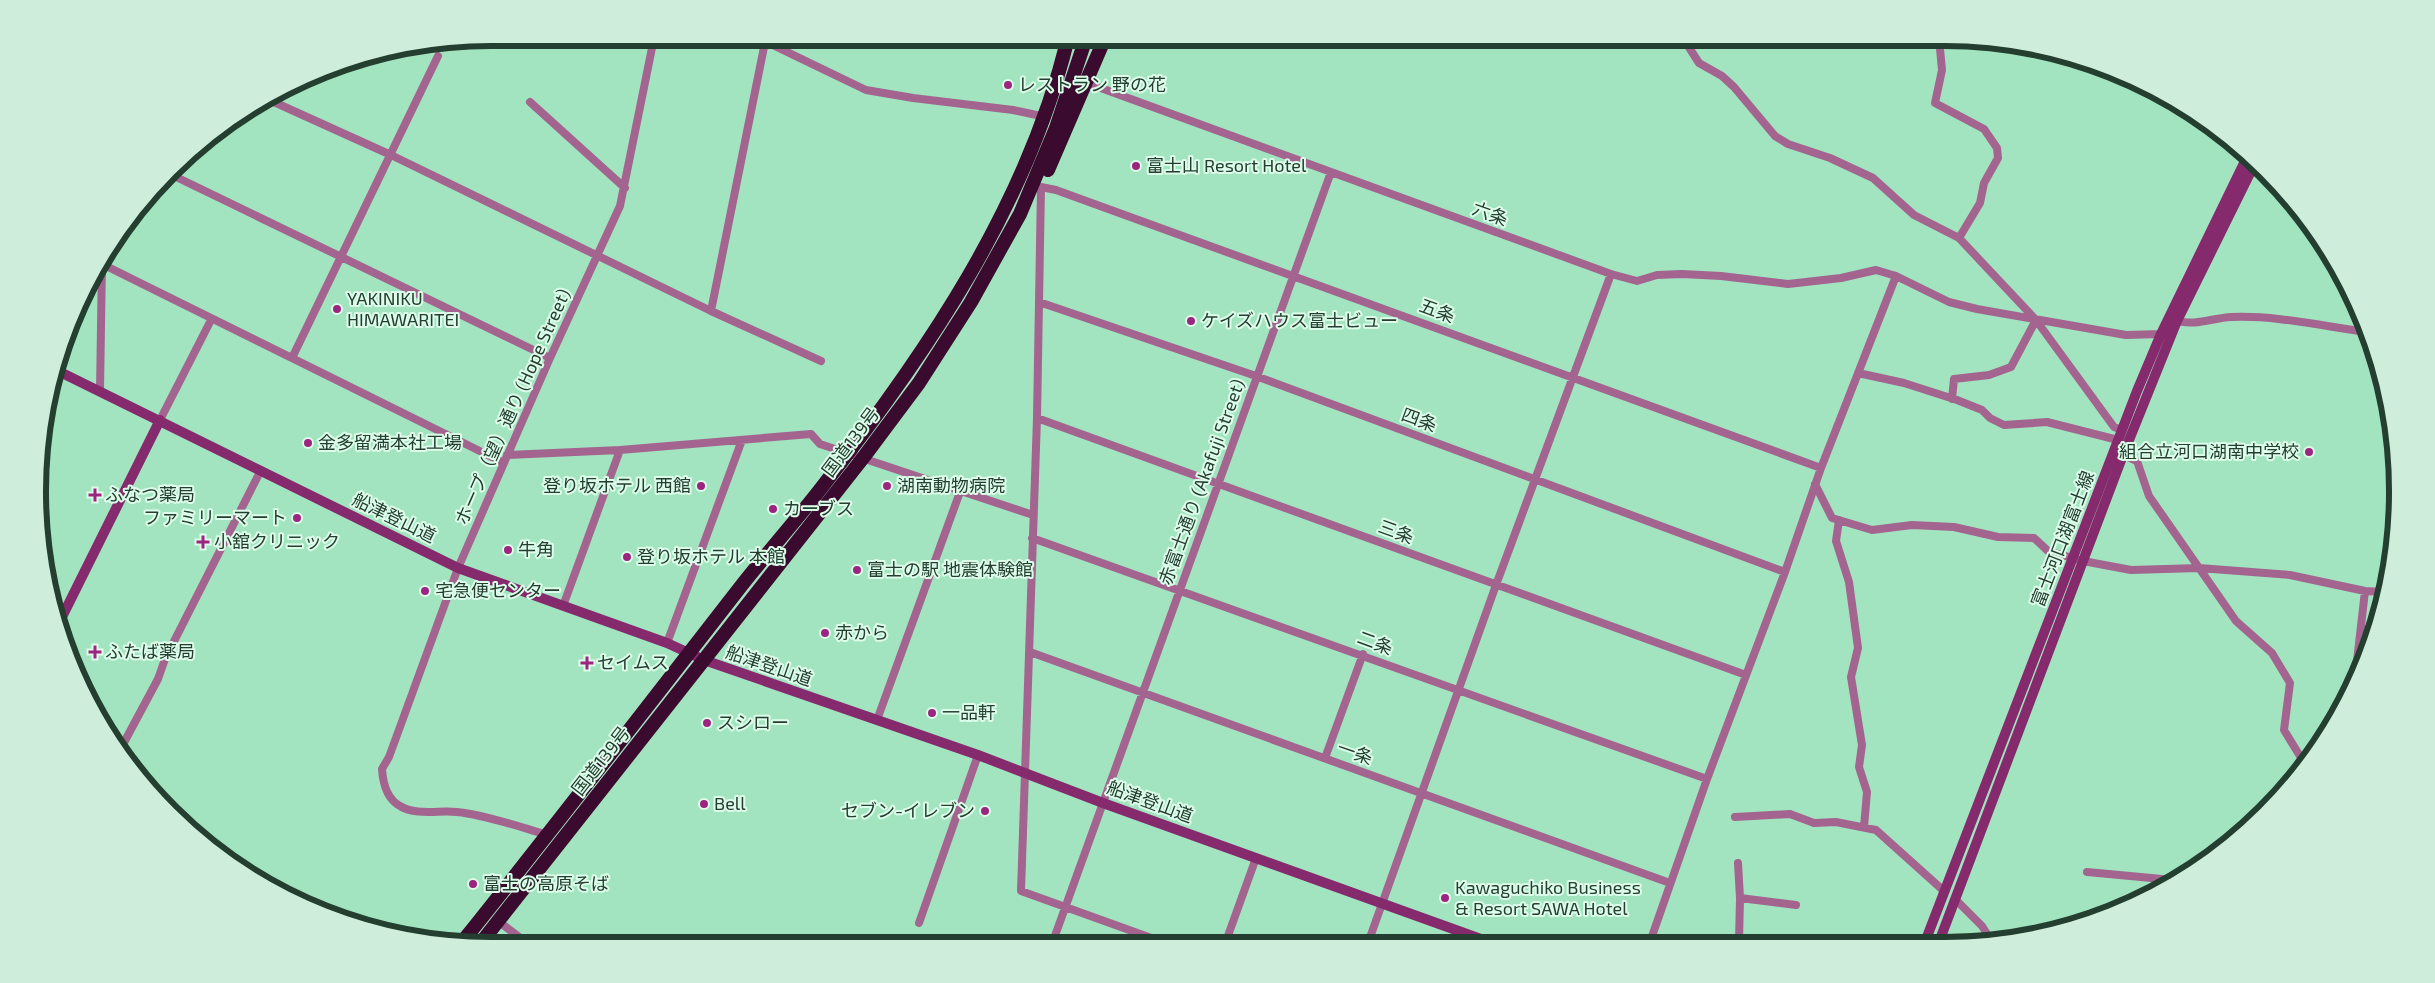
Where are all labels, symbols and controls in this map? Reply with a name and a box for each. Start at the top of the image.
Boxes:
place label: レストラン 野の花 [1018,73,1166,95]
marker: レストラン 野の花 [1002,79,1014,91]
place label: 富士山 Resort Hotel [1146,154,1307,176]
marker: 富士山 Resort Hotel [1130,160,1142,172]
street label: 六条 [1470,197,1511,230]
street label: ホープ（望）通り (Hope Street) [450,285,574,528]
place label: YAKINIKU HIMAWARITEI [347,287,459,330]
street label: 五条 [1417,294,1458,327]
marker: YAKINIKU HIMAWARITEI [331,303,343,315]
place label: ケイズハウス富士ビュー [1201,309,1398,331]
marker: ケイズハウス富士ビュー [1185,315,1197,327]
street label: 赤富士通り (Akafuji Street) [1154,376,1249,588]
street label: 国道139号 [817,402,884,481]
street label: 四条 [1399,403,1440,436]
place label: 金多留満本社工場 [318,431,462,453]
marker: 金多留満本社工場 [302,437,314,449]
place label: 組合立河口湖南中学校 [2119,440,2299,462]
marker: 組合立河口湖南中学校 [2303,446,2315,458]
street label: 富士河口湖富士線 [2026,467,2098,610]
place label: 登り坂ホテル 西館 [543,474,691,496]
place label: 湖南動物病院 [897,474,1005,496]
marker: 登り坂ホテル 西館 [695,480,707,492]
marker: 湖南動物病院 [881,480,893,492]
place label: ふなつ薬局 [105,483,195,505]
street label: 船津登山道 [349,487,440,547]
marker: ふなつ薬局 [89,489,101,501]
place label: カーブス [783,497,854,519]
marker: カーブス [767,503,779,515]
place label: ファミリーマート [143,506,287,528]
marker: ファミリーマート [291,512,303,524]
street label: 三条 [1376,515,1417,548]
place label: 小舘クリニック [214,530,340,552]
marker: 小舘クリニック [196,535,210,549]
place label: 牛角 [518,538,554,560]
marker: 牛角 [502,544,514,556]
place label: 登り坂ホテル 本館 [637,545,785,567]
marker: 登り坂ホテル 本館 [621,551,633,563]
place label: 富士の駅 地震体験館 [867,558,1033,580]
marker: 富士の駅 地震体験館 [851,564,863,576]
place label: 宅急便センター [435,579,561,601]
marker: 宅急便センター [419,585,431,597]
place label: 赤から [835,621,889,643]
street label: 二条 [1355,626,1396,659]
marker: 赤から [819,627,831,639]
place label: ふたば薬局 [105,640,195,662]
street label: 船津登山道 [723,640,815,690]
marker: ふたば薬局 [89,646,101,658]
place label: セイムス [597,651,669,673]
marker: セイムス [581,657,593,669]
place label: 一品軒 [942,701,996,723]
marker: 一品軒 [926,707,938,719]
place label: スシロー [717,711,789,733]
marker: スシロー [701,717,713,729]
street label: 国道139号 [566,722,634,799]
street label: 一条 [1335,736,1376,768]
street label: 船津登山道 [1104,775,1196,827]
place label: Bell [714,792,746,814]
marker: Bell [698,798,710,810]
place label: セブン-イレブン [841,799,975,821]
marker: セブン-イレブン [979,805,991,817]
place label: 富士の高原そば [483,872,609,894]
place label: Kawaguchiko Business & Resort SAWA Hotel [1455,876,1641,919]
marker: 富士の高原そば [467,878,479,890]
marker: Kawaguchiko Business & Resort SAWA Hotel [1439,892,1451,904]

